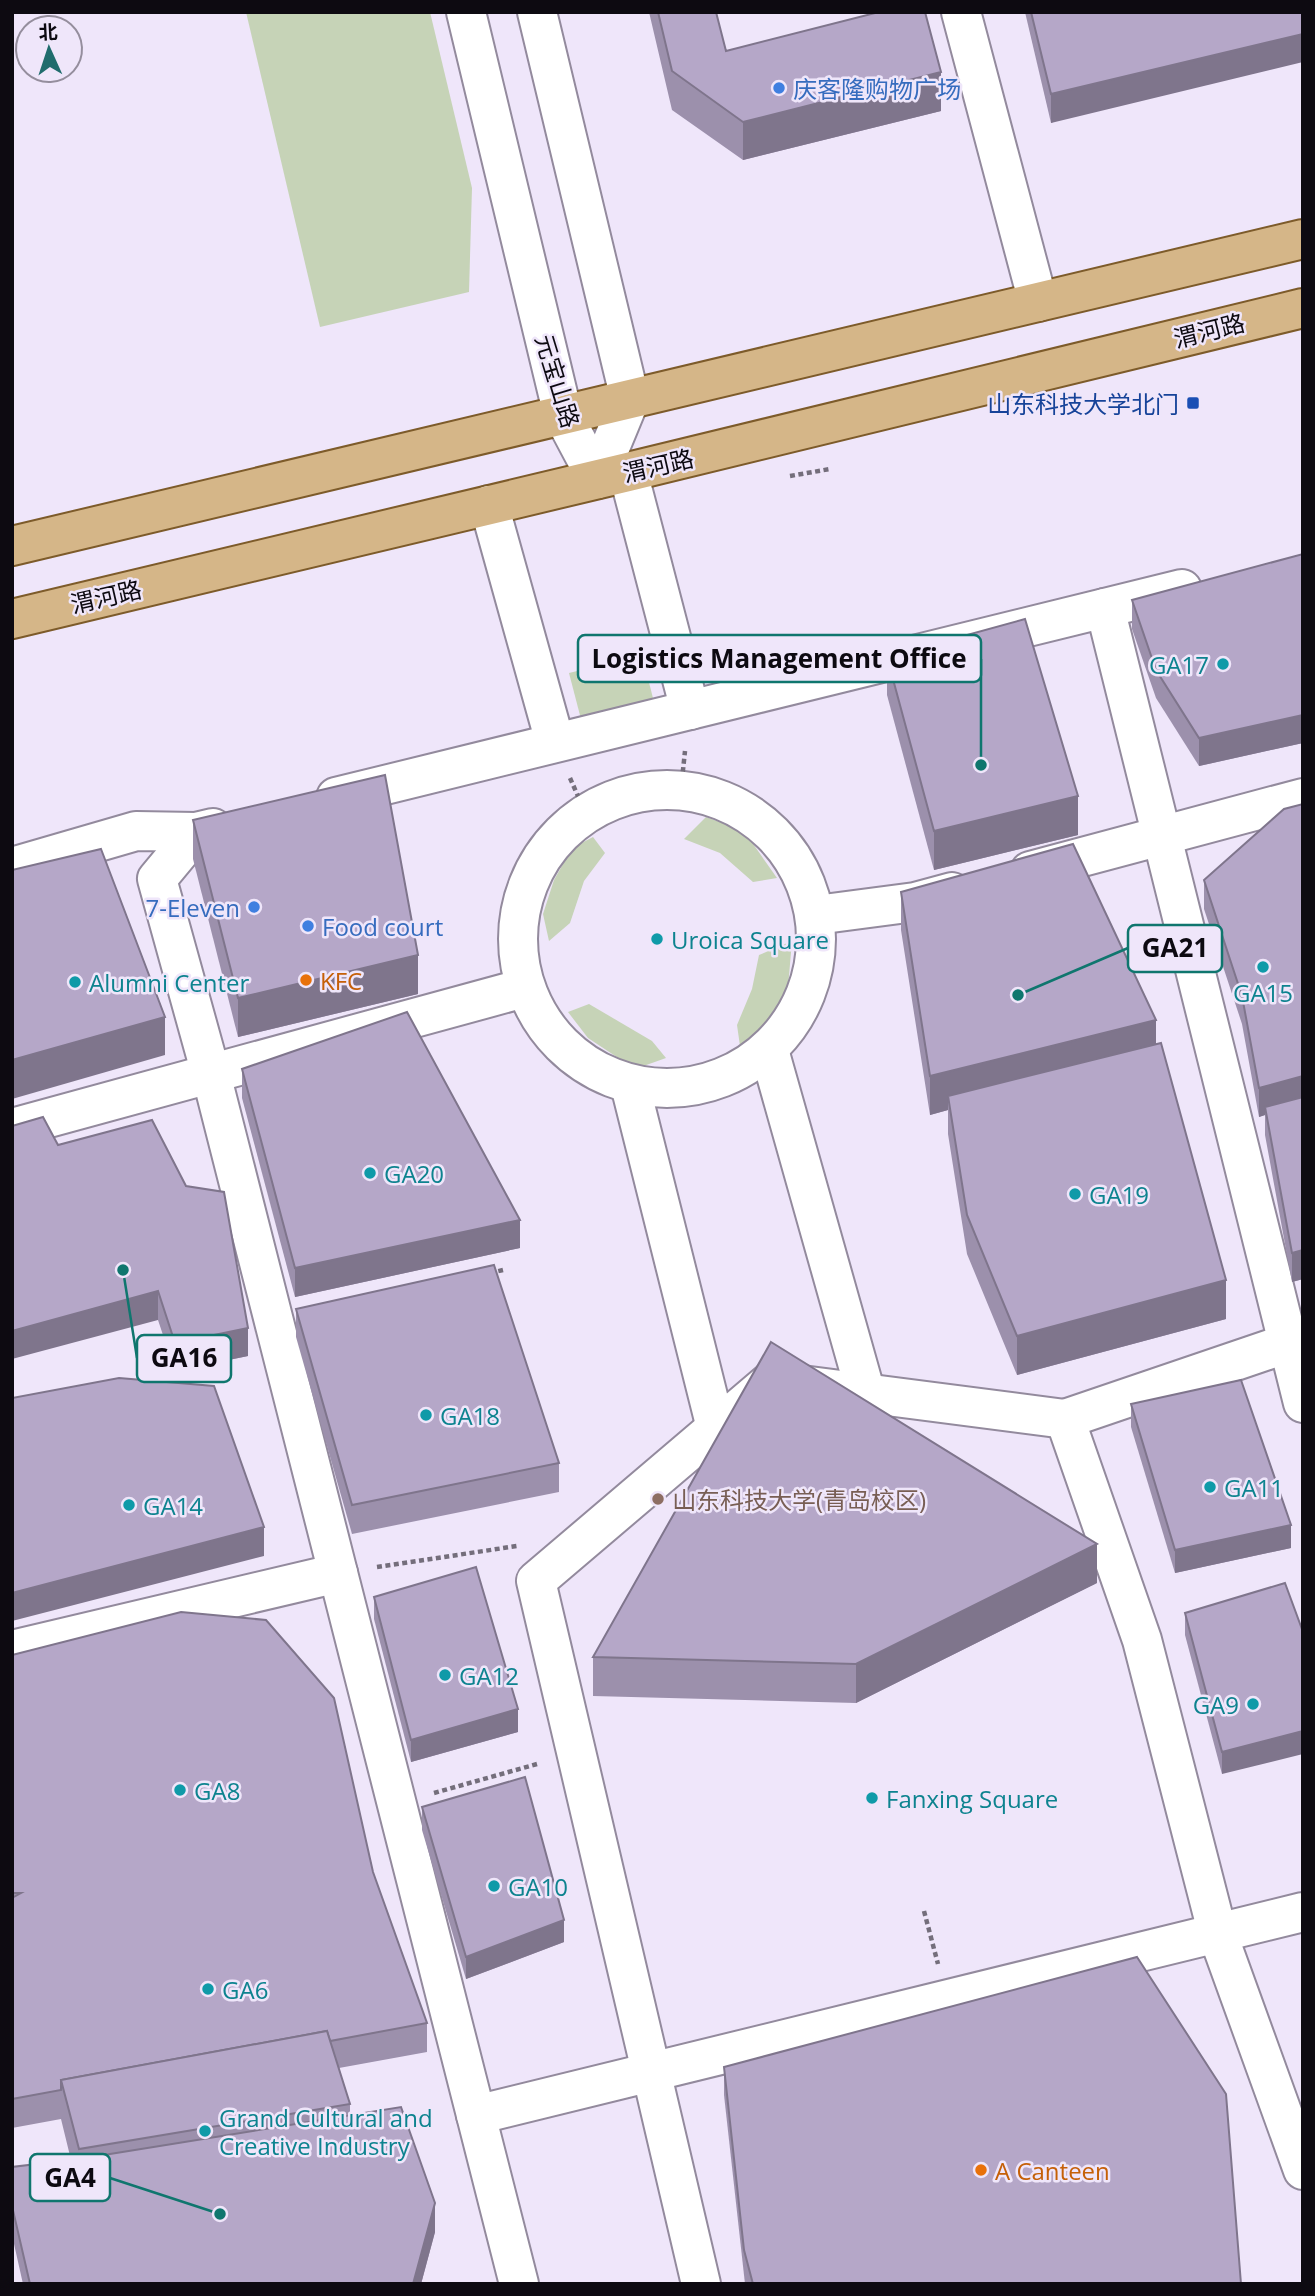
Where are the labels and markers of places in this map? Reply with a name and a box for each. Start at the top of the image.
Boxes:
place label: 庆客隆购物广场 [793,72,961,105]
marker: 庆客隆购物广场 [771,80,787,96]
place label: 山东科技大学北门 [987,387,1179,420]
marker: 山东科技大学北门 [1185,395,1201,411]
callout: Logistics Management Office [578,635,981,682]
place label: GA17 [1149,648,1209,681]
marker: GA17 [1215,656,1231,672]
place label: 7-Eleven [146,891,240,924]
marker: 7-Eleven [246,899,262,915]
place label: Food court [322,910,443,943]
marker: Food court [300,918,316,934]
place label: Uroica Square [671,923,829,956]
callout: GA21 [1128,925,1222,972]
marker: Uroica Square [649,931,665,947]
marker: GA15 [1255,959,1271,975]
place label: KFC [320,964,362,997]
place label: Alumni Center [89,966,250,999]
marker: KFC [298,972,314,988]
marker: Alumni Center [67,974,83,990]
place label: GA15 [1233,976,1293,1009]
place label: GA20 [384,1157,444,1190]
marker: GA20 [362,1165,378,1181]
place label: GA19 [1089,1178,1149,1211]
marker: GA19 [1067,1186,1083,1202]
callout: GA16 [137,1335,231,1382]
place label: GA18 [440,1399,500,1432]
marker: GA18 [418,1407,434,1423]
place label: GA11 [1224,1471,1284,1504]
marker: GA11 [1202,1479,1218,1495]
place label: 山东科技大学(青岛校区) [672,1483,926,1516]
place label: GA14 [143,1489,203,1522]
marker: 山东科技大学(青岛校区) [650,1491,666,1507]
marker: GA14 [121,1497,137,1513]
place label: GA12 [459,1659,519,1692]
marker: GA12 [437,1667,453,1683]
place label: GA9 [1193,1688,1239,1721]
marker: GA9 [1245,1696,1261,1712]
place label: GA8 [194,1774,240,1807]
marker: GA8 [172,1782,188,1798]
place label: Fanxing Square [886,1782,1058,1815]
marker: Fanxing Square [864,1790,880,1806]
place label: GA10 [508,1870,568,1903]
marker: GA10 [486,1878,502,1894]
place label: GA6 [222,1973,268,2006]
marker: GA6 [200,1981,216,1997]
place label: Grand Cultural and Creative Industry [219,2101,433,2162]
marker: Grand Cultural and Creative Industry [197,2123,213,2139]
callout: GA4 [30,2154,110,2201]
place label: A Canteen [995,2154,1110,2187]
marker: A Canteen [973,2162,989,2178]

